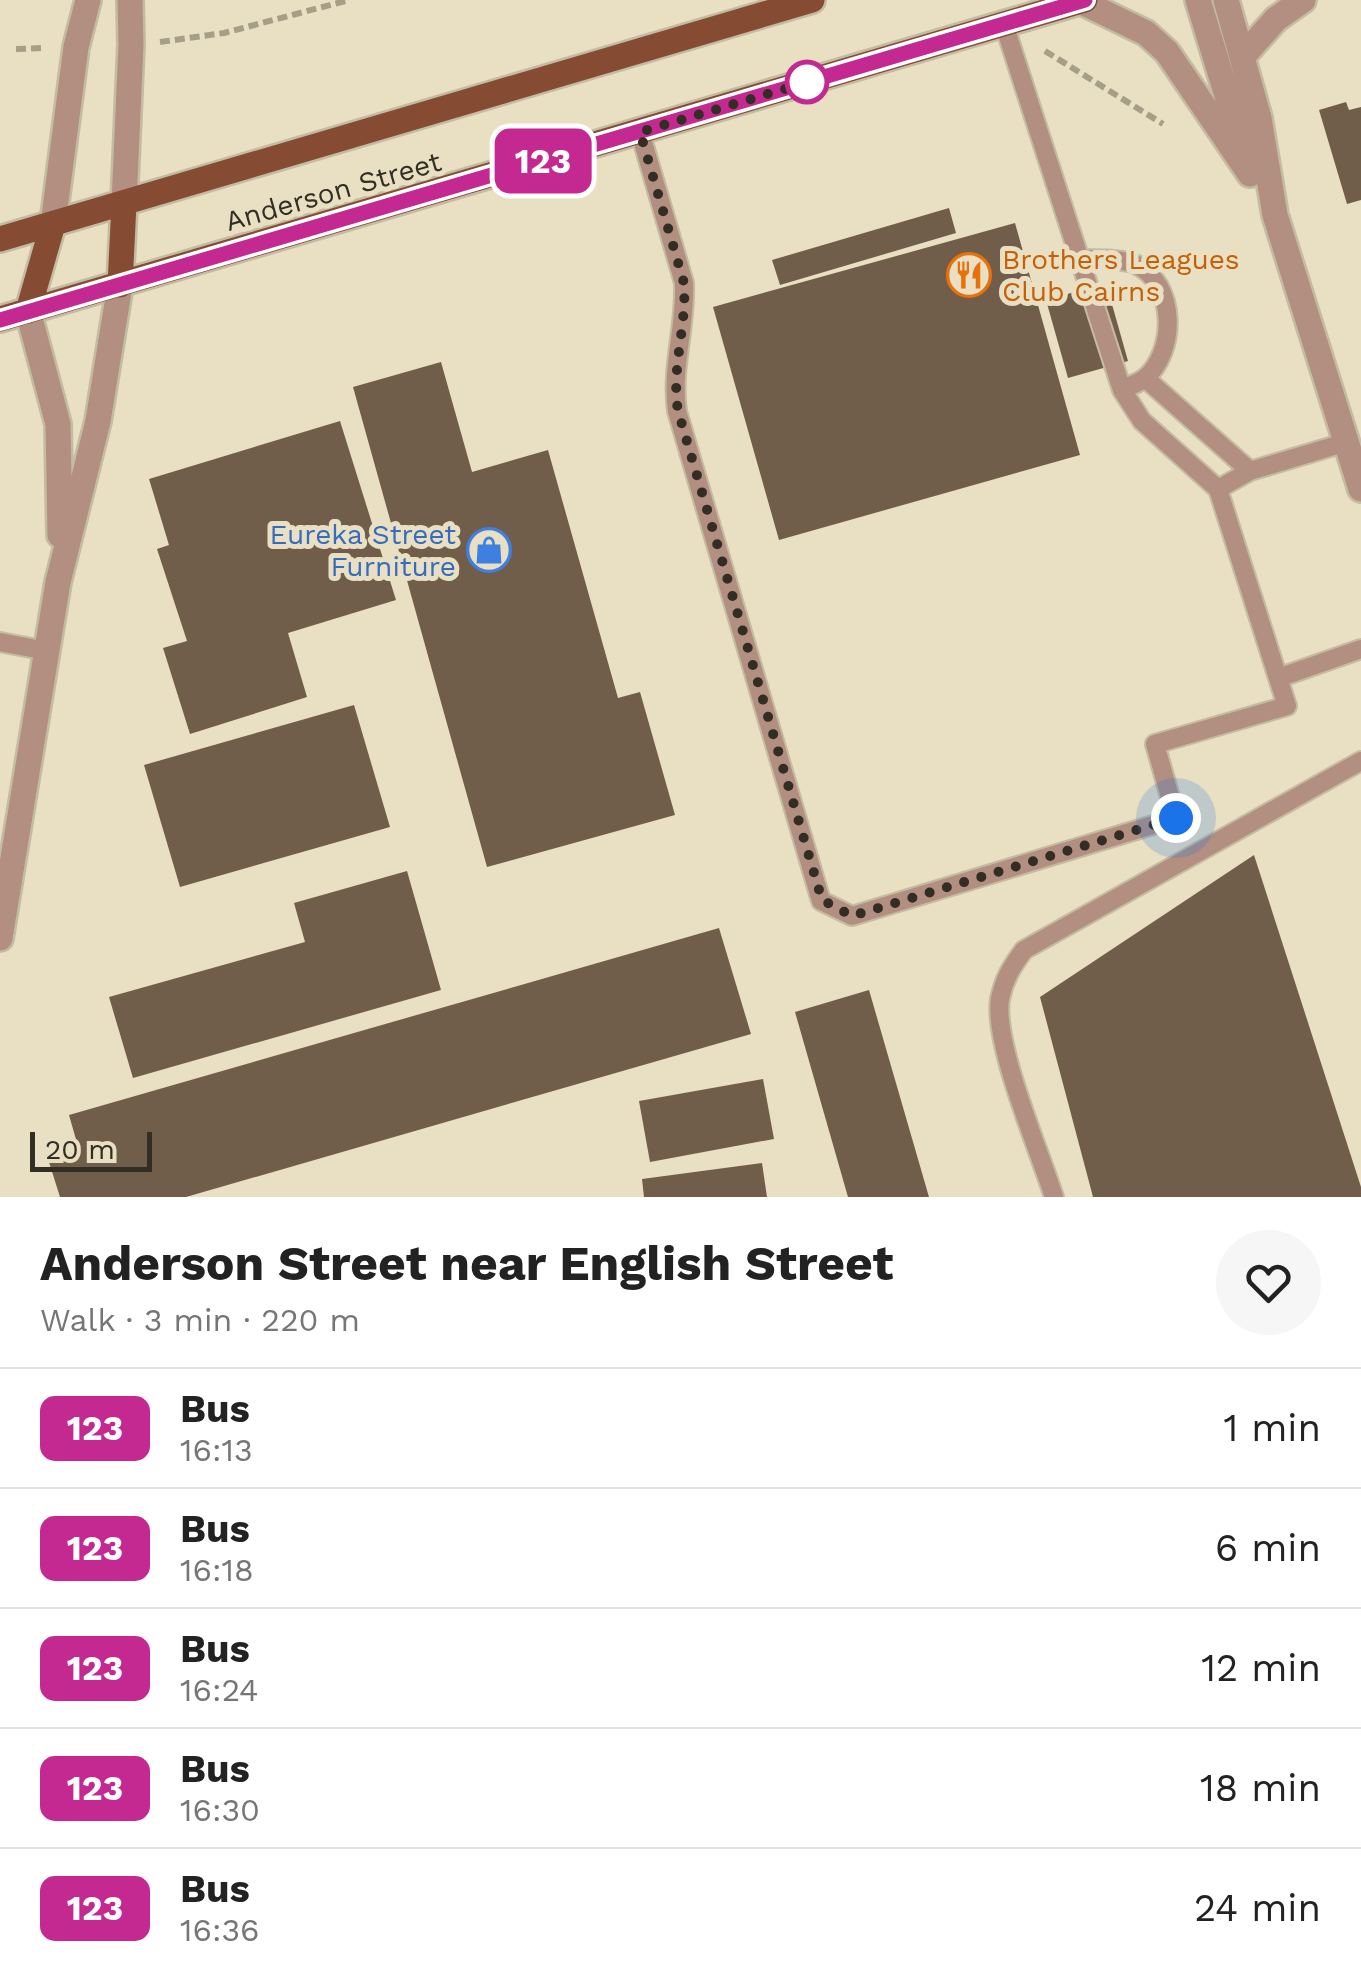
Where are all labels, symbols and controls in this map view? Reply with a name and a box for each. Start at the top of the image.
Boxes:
unlabelled marker [786,61,828,103]
line badge: 123 [486,128,600,194]
text: 123 [515,140,571,182]
street label: Anderson Street [221,145,445,238]
place label: Brothers Leagues Club Cairns [1002,243,1240,308]
restaurant icon: Brothers Leagues Club Cairns [946,252,992,298]
place label: Eureka Street Furniture [270,518,456,583]
shop icon: Eureka Street Furniture [466,527,512,573]
your location [1151,793,1201,843]
scale bar [30,1127,152,1172]
text: 20 m [45,1133,115,1166]
button: heart [1216,1230,1321,1335]
text: Anderson Street near English Street [40,1235,894,1292]
text: Walk · 3 min · 220 m [40,1301,360,1339]
text: Bus [180,1387,250,1431]
text: 1 min [1223,1406,1321,1450]
text: 123 [67,1407,123,1449]
text: 16:13 [180,1431,253,1469]
text: Bus [180,1507,250,1551]
text: 6 min [1215,1526,1321,1570]
text: 123 [67,1527,123,1569]
text: 16:18 [180,1551,254,1589]
text: Bus [180,1627,250,1671]
text: 12 min [1201,1646,1321,1690]
text: 123 [67,1647,123,1689]
text: 16:24 [180,1671,259,1709]
text: Bus [180,1747,250,1791]
text: 18 min [1200,1766,1321,1810]
text: 123 [67,1767,123,1809]
text: 16:30 [180,1791,260,1829]
text: Bus [180,1867,250,1911]
text: 24 min [1194,1886,1321,1930]
text: 123 [67,1887,123,1929]
text: 16:36 [180,1911,260,1949]

